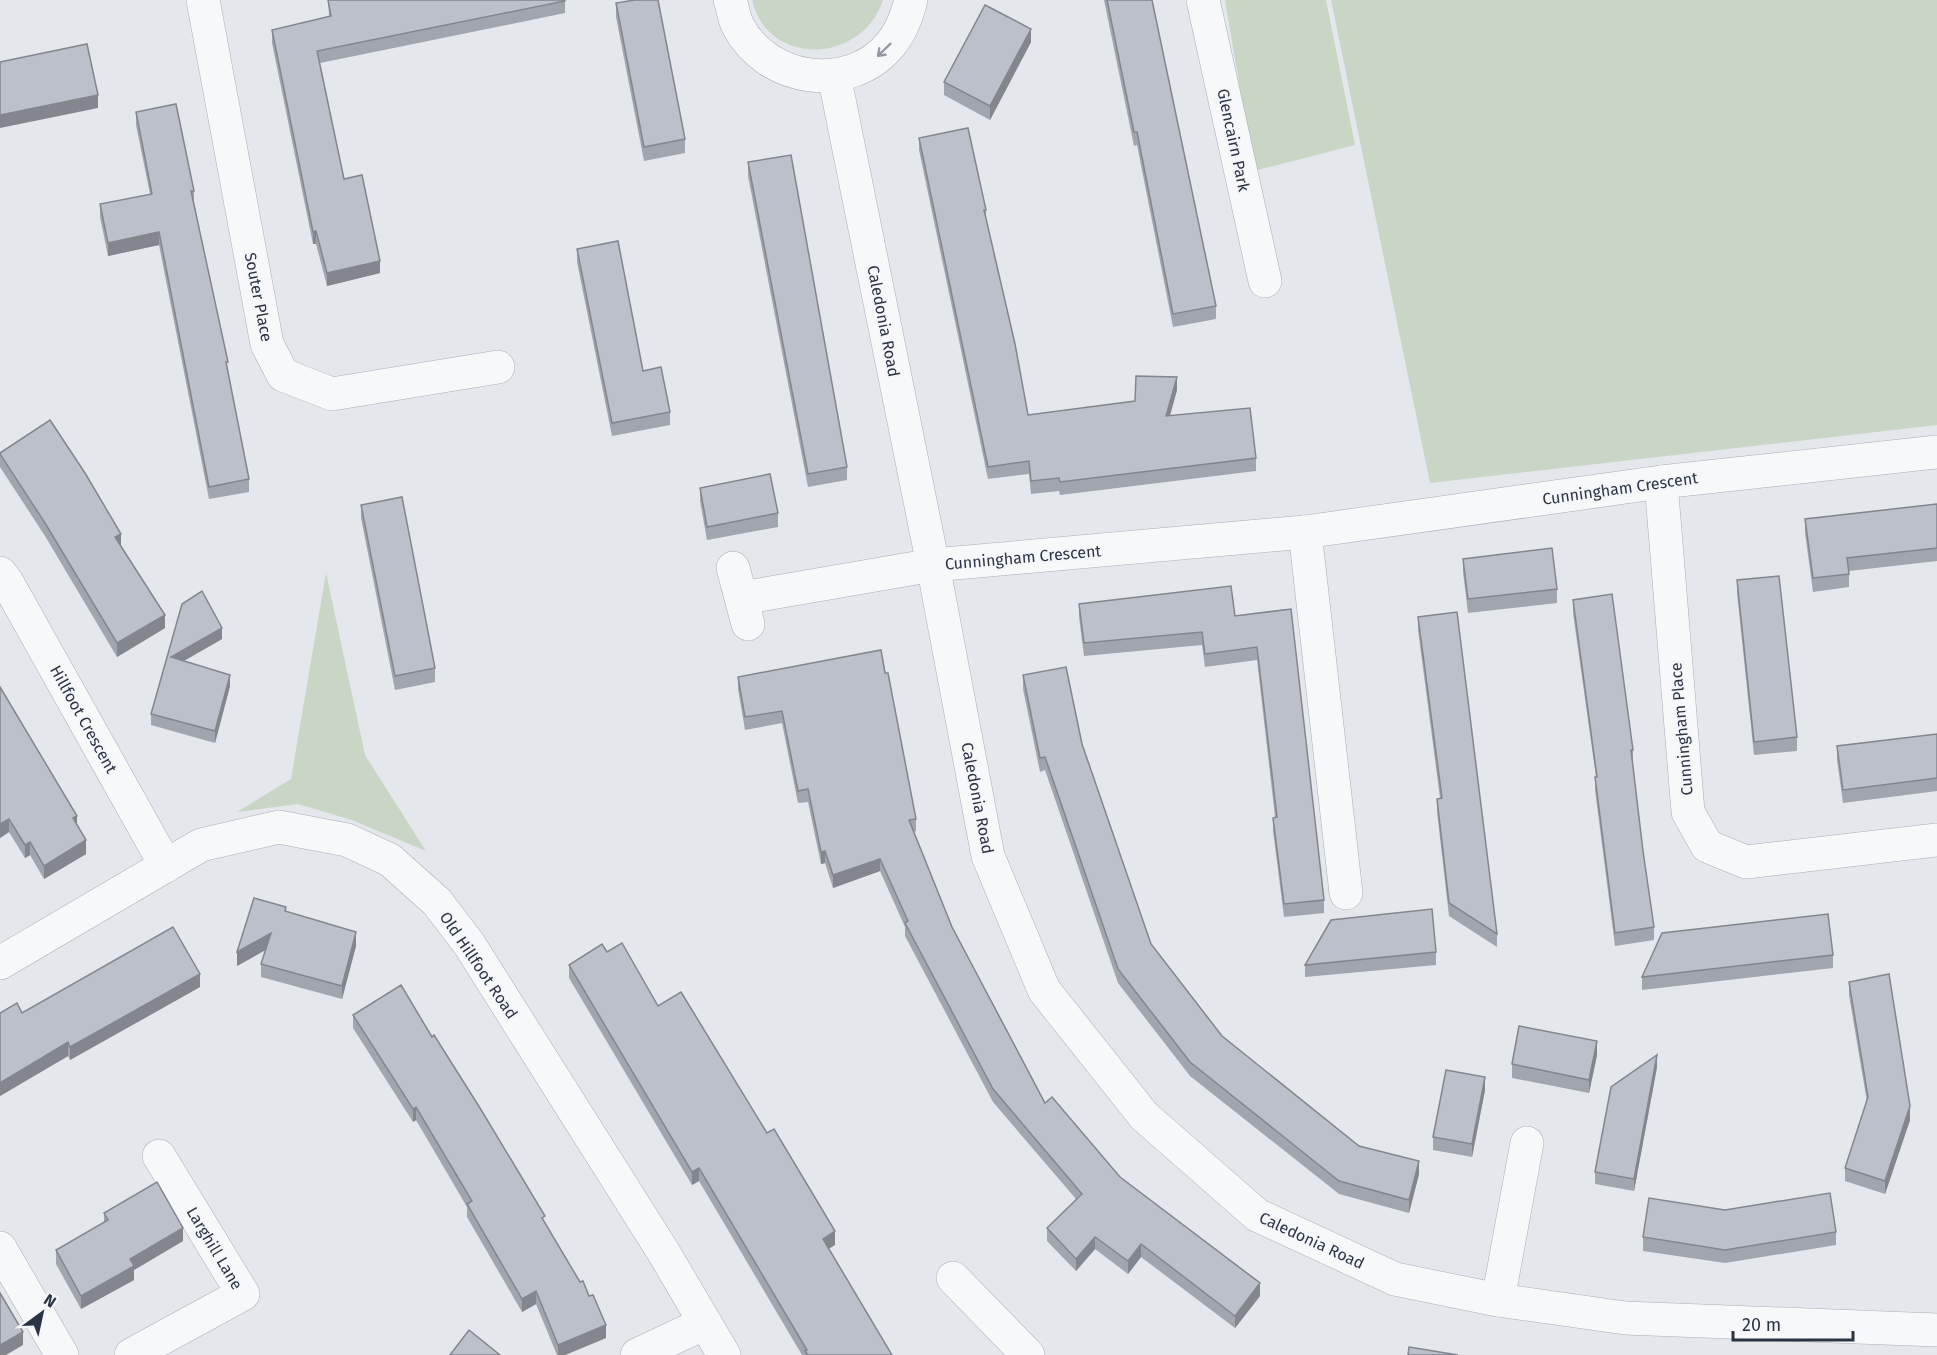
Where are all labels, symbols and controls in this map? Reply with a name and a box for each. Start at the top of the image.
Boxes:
one-way arrow [876,43,891,57]
street label: Glencairn Park [1213,87,1254,194]
street label: Souter Place [241,251,276,343]
street label: Caledonia Road [863,264,904,379]
street label: Cunningham Crescent [1541,468,1699,509]
street label: Cunningham Crescent [944,541,1102,574]
street label: Hillfoot Crescent [46,662,121,777]
street label: Cunningham Place [1666,662,1697,796]
street label: Caledonia Road [957,741,998,856]
street label: Old Hillfoot Road [436,908,521,1022]
street label: Larghill Lane [183,1204,247,1293]
street label: Caledonia Road [1256,1208,1367,1273]
north arrow [12,1283,72,1343]
text: N [40,1290,60,1312]
scale bar [1733,1304,1853,1342]
text: 20 m [1742,1314,1781,1336]

